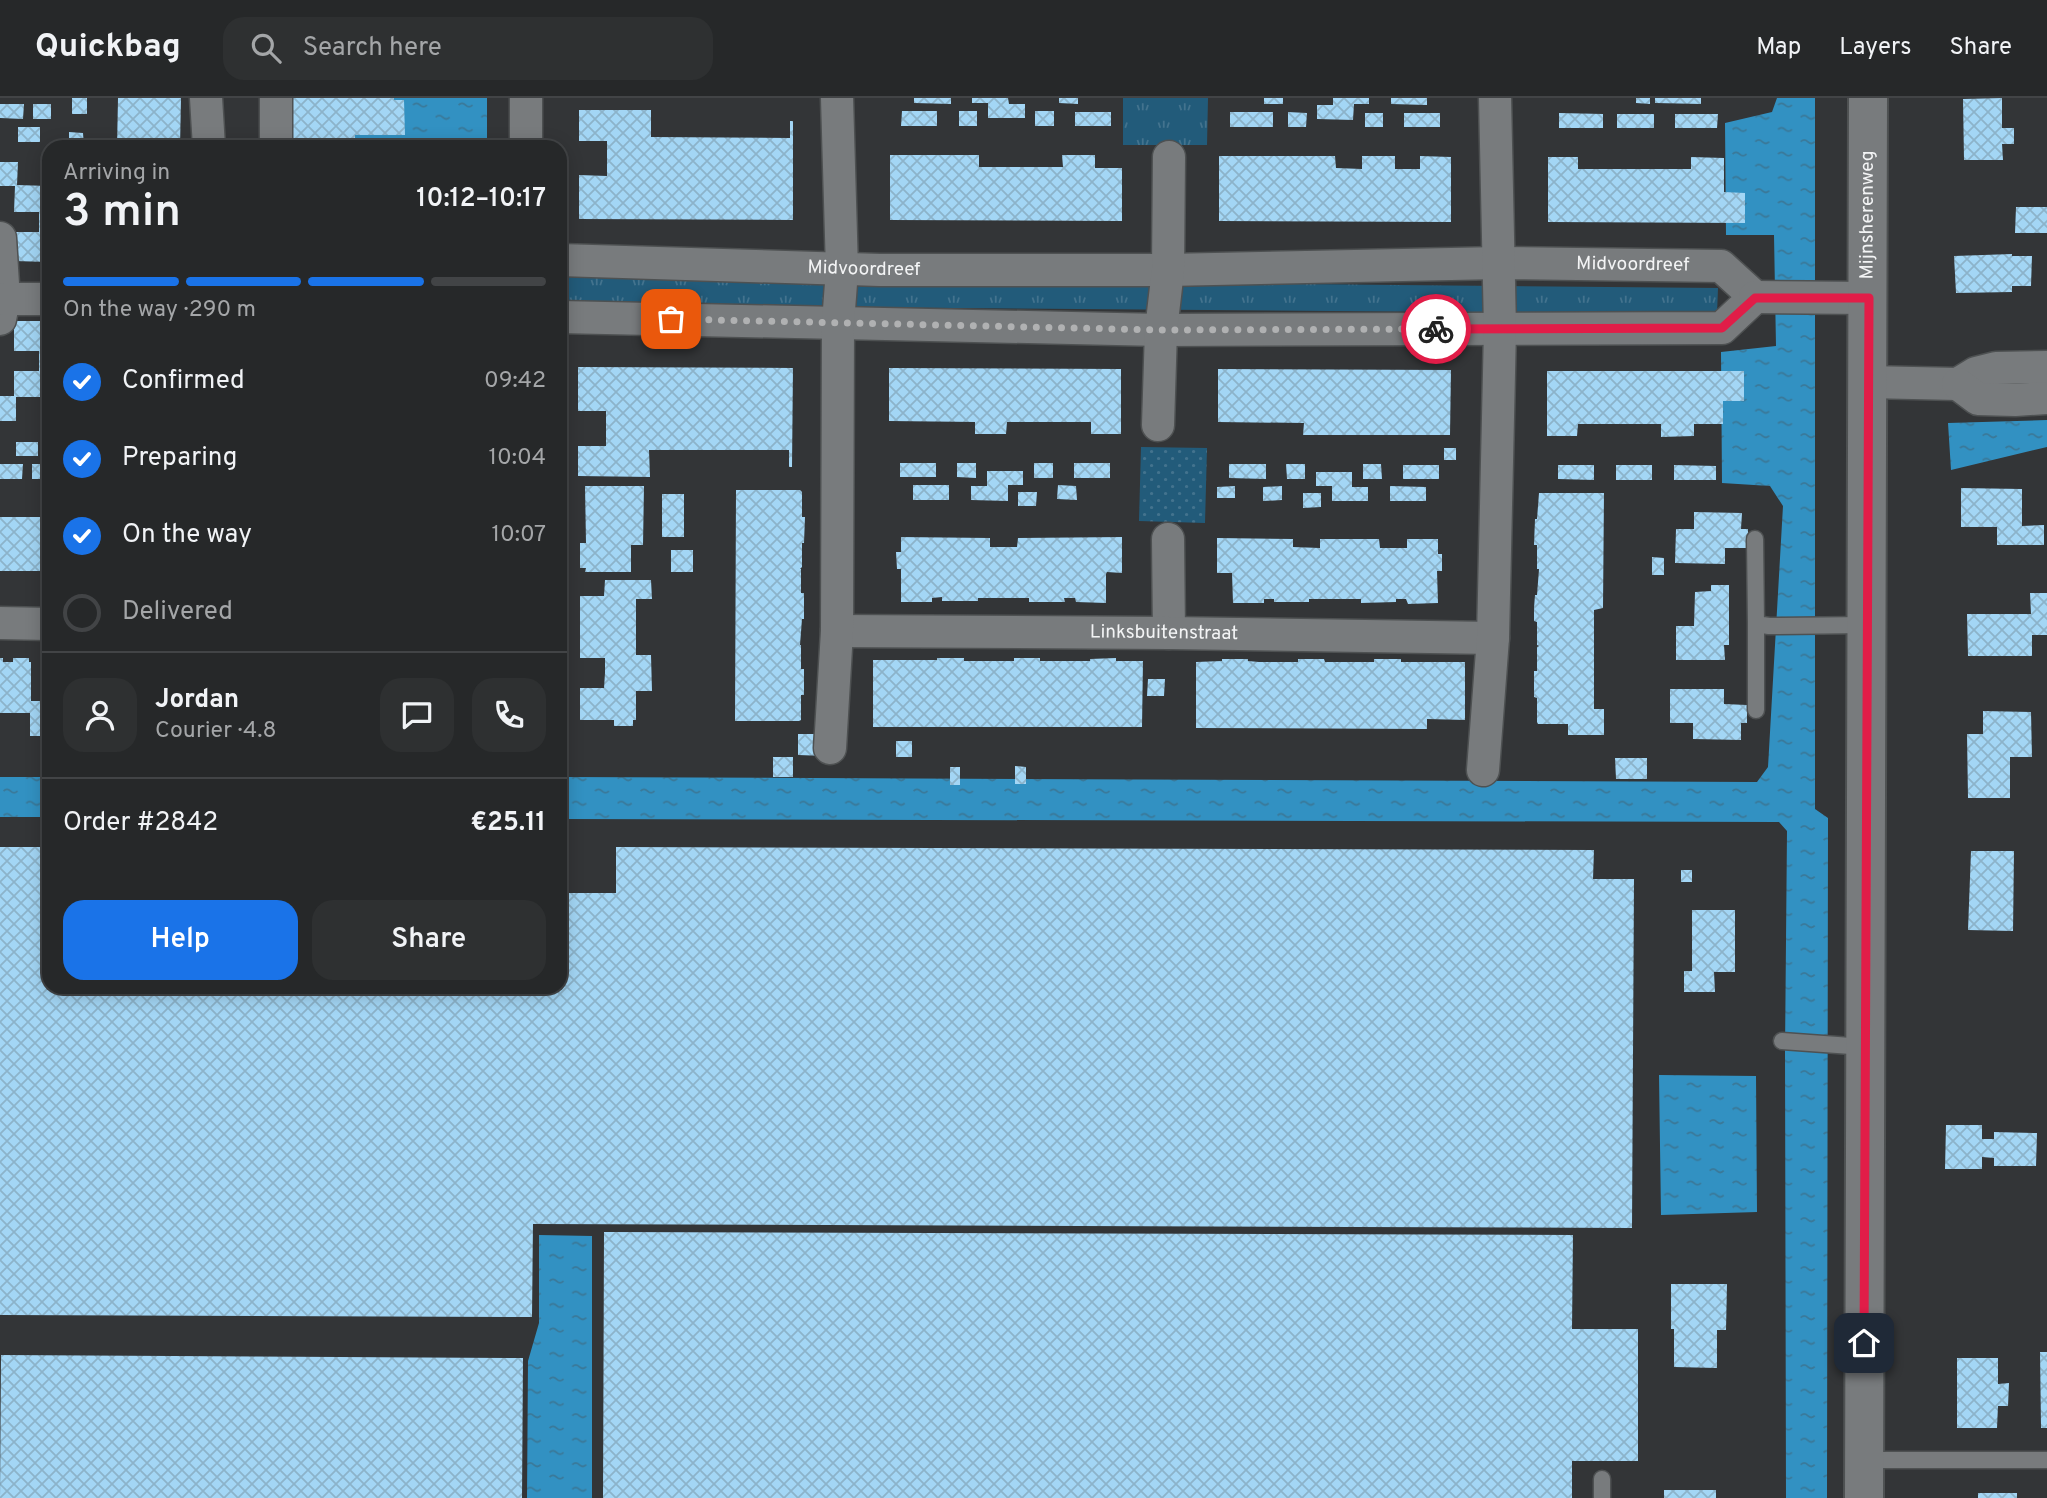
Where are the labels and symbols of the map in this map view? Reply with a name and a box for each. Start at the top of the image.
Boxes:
street label: Mijnsherenweg [1855,150,1880,280]
street label: Midvoordreef [1576,252,1690,278]
street label: Midvoordreef [807,256,921,282]
pin [641,289,701,349]
courier [1401,294,1471,364]
street label: Linksbuitenstraat [1090,621,1238,646]
pin [1834,1313,1894,1373]

